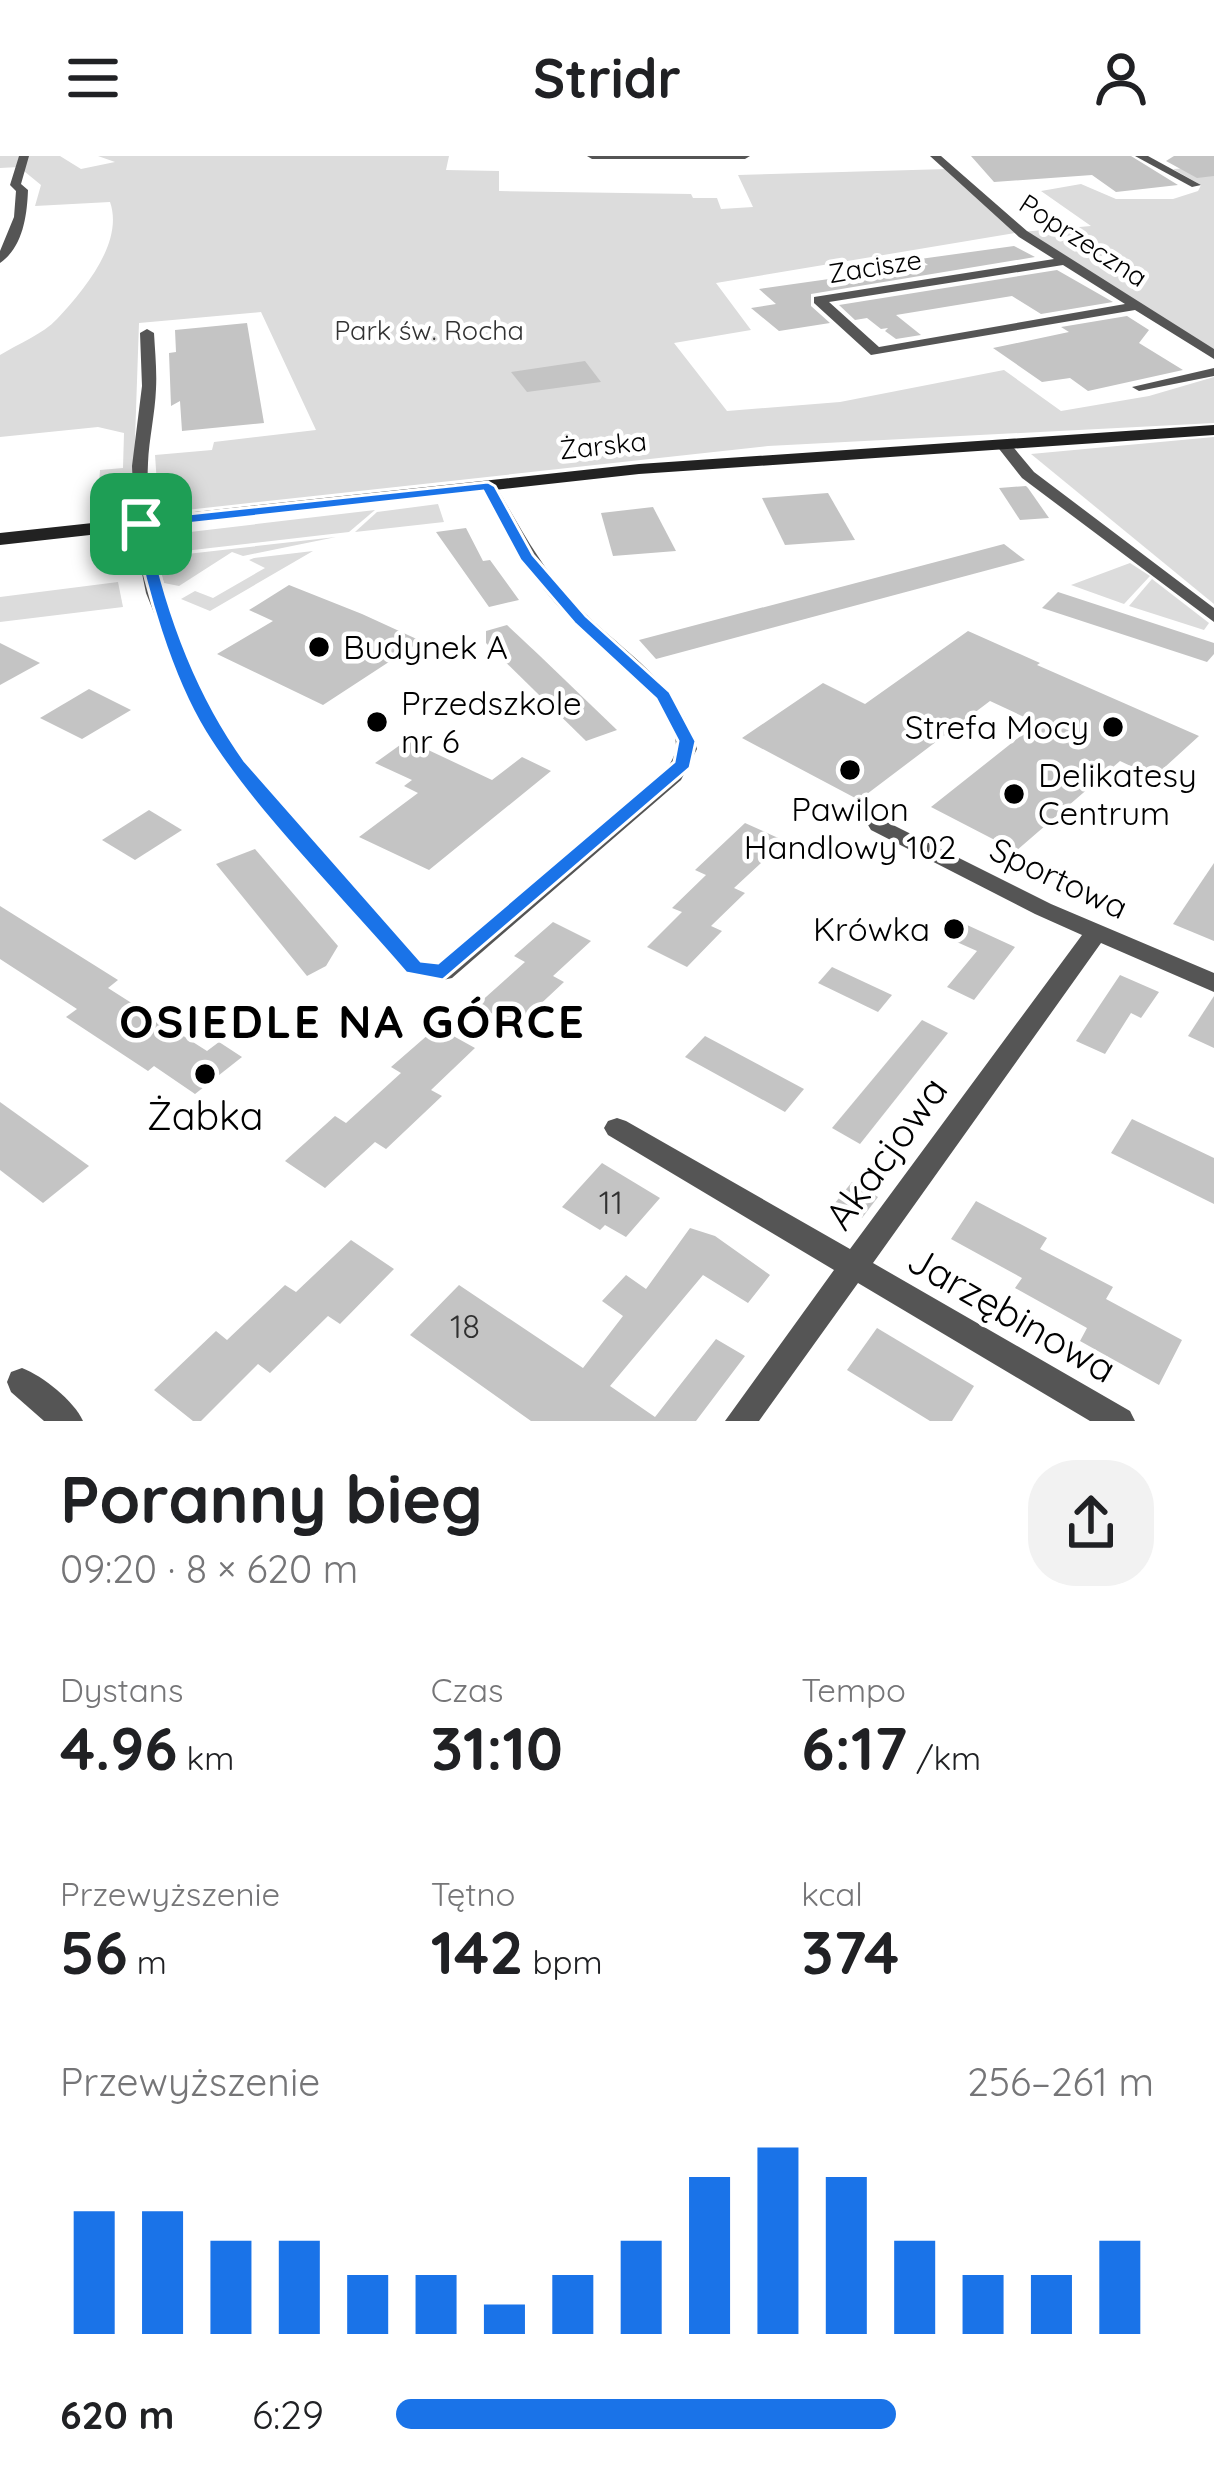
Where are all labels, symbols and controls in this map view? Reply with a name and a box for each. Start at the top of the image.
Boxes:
text: Stridr [533,44,681,112]
icon: menu [60,45,126,111]
icon: person [1088,45,1154,111]
street label: Poprzeczna [1013,186,1154,294]
street label: Zacisze [826,242,924,290]
park label: Park św. Rocha [334,313,524,347]
street label: Żarska [558,424,648,466]
pin [90,473,192,575]
icon: arrive [108,491,174,557]
place label: Budynek A [343,626,508,667]
marker: Budynek A [306,634,332,660]
place label: Przedszkole nr 6 [401,682,582,761]
place label: Strefa Mocy [905,706,1089,747]
marker: Przedszkole nr 6 [364,709,390,735]
marker: Strefa Mocy [1100,714,1126,740]
place label: Delikatesy Centrum [1038,754,1197,833]
marker: Pawilon Handlowy 102 [837,757,863,783]
marker: Delikatesy Centrum [1001,781,1027,807]
place label: Pawilon Handlowy 102 [744,788,956,867]
street label: Sportowa [984,828,1135,927]
place label: Krówka [813,908,930,949]
marker: Krówka [941,916,967,942]
district label: OSIEDLE NA GÓRCE [119,993,587,1049]
marker: Żabka [192,1061,218,1087]
street label: Akacjowa [814,1067,957,1239]
place label: Żabka [147,1091,263,1140]
house number: 11 [599,1181,623,1222]
street label: Jarzębinowa [899,1234,1125,1393]
house number: 18 [450,1305,480,1346]
text: Poranny bieg [60,1457,483,1540]
button: share [1028,1460,1154,1586]
text: 09:20 · 8 × 620 m [60,1544,358,1593]
text: Dystans [60,1669,183,1710]
text: Czas [431,1669,504,1710]
text: Tempo [801,1669,906,1710]
text: 4.96 [60,1710,177,1785]
text: 31:10 [431,1710,563,1785]
text: 6:17 [801,1710,907,1785]
text: km [177,1737,234,1778]
text: /km [907,1737,981,1778]
text: Przewyższenie [60,1873,280,1914]
text: Tętno [431,1873,515,1914]
text: kcal [801,1873,863,1914]
text: 56 [60,1914,128,1989]
text: 142 [431,1914,523,1989]
text: 374 [801,1914,899,1989]
text: m [128,1941,167,1982]
text: bpm [523,1941,603,1982]
text: Przewyższenie [60,2057,320,2106]
text: 256–261 m [967,2057,1154,2106]
text: 620 m [60,2390,175,2439]
text: 6:29 [252,2390,324,2439]

